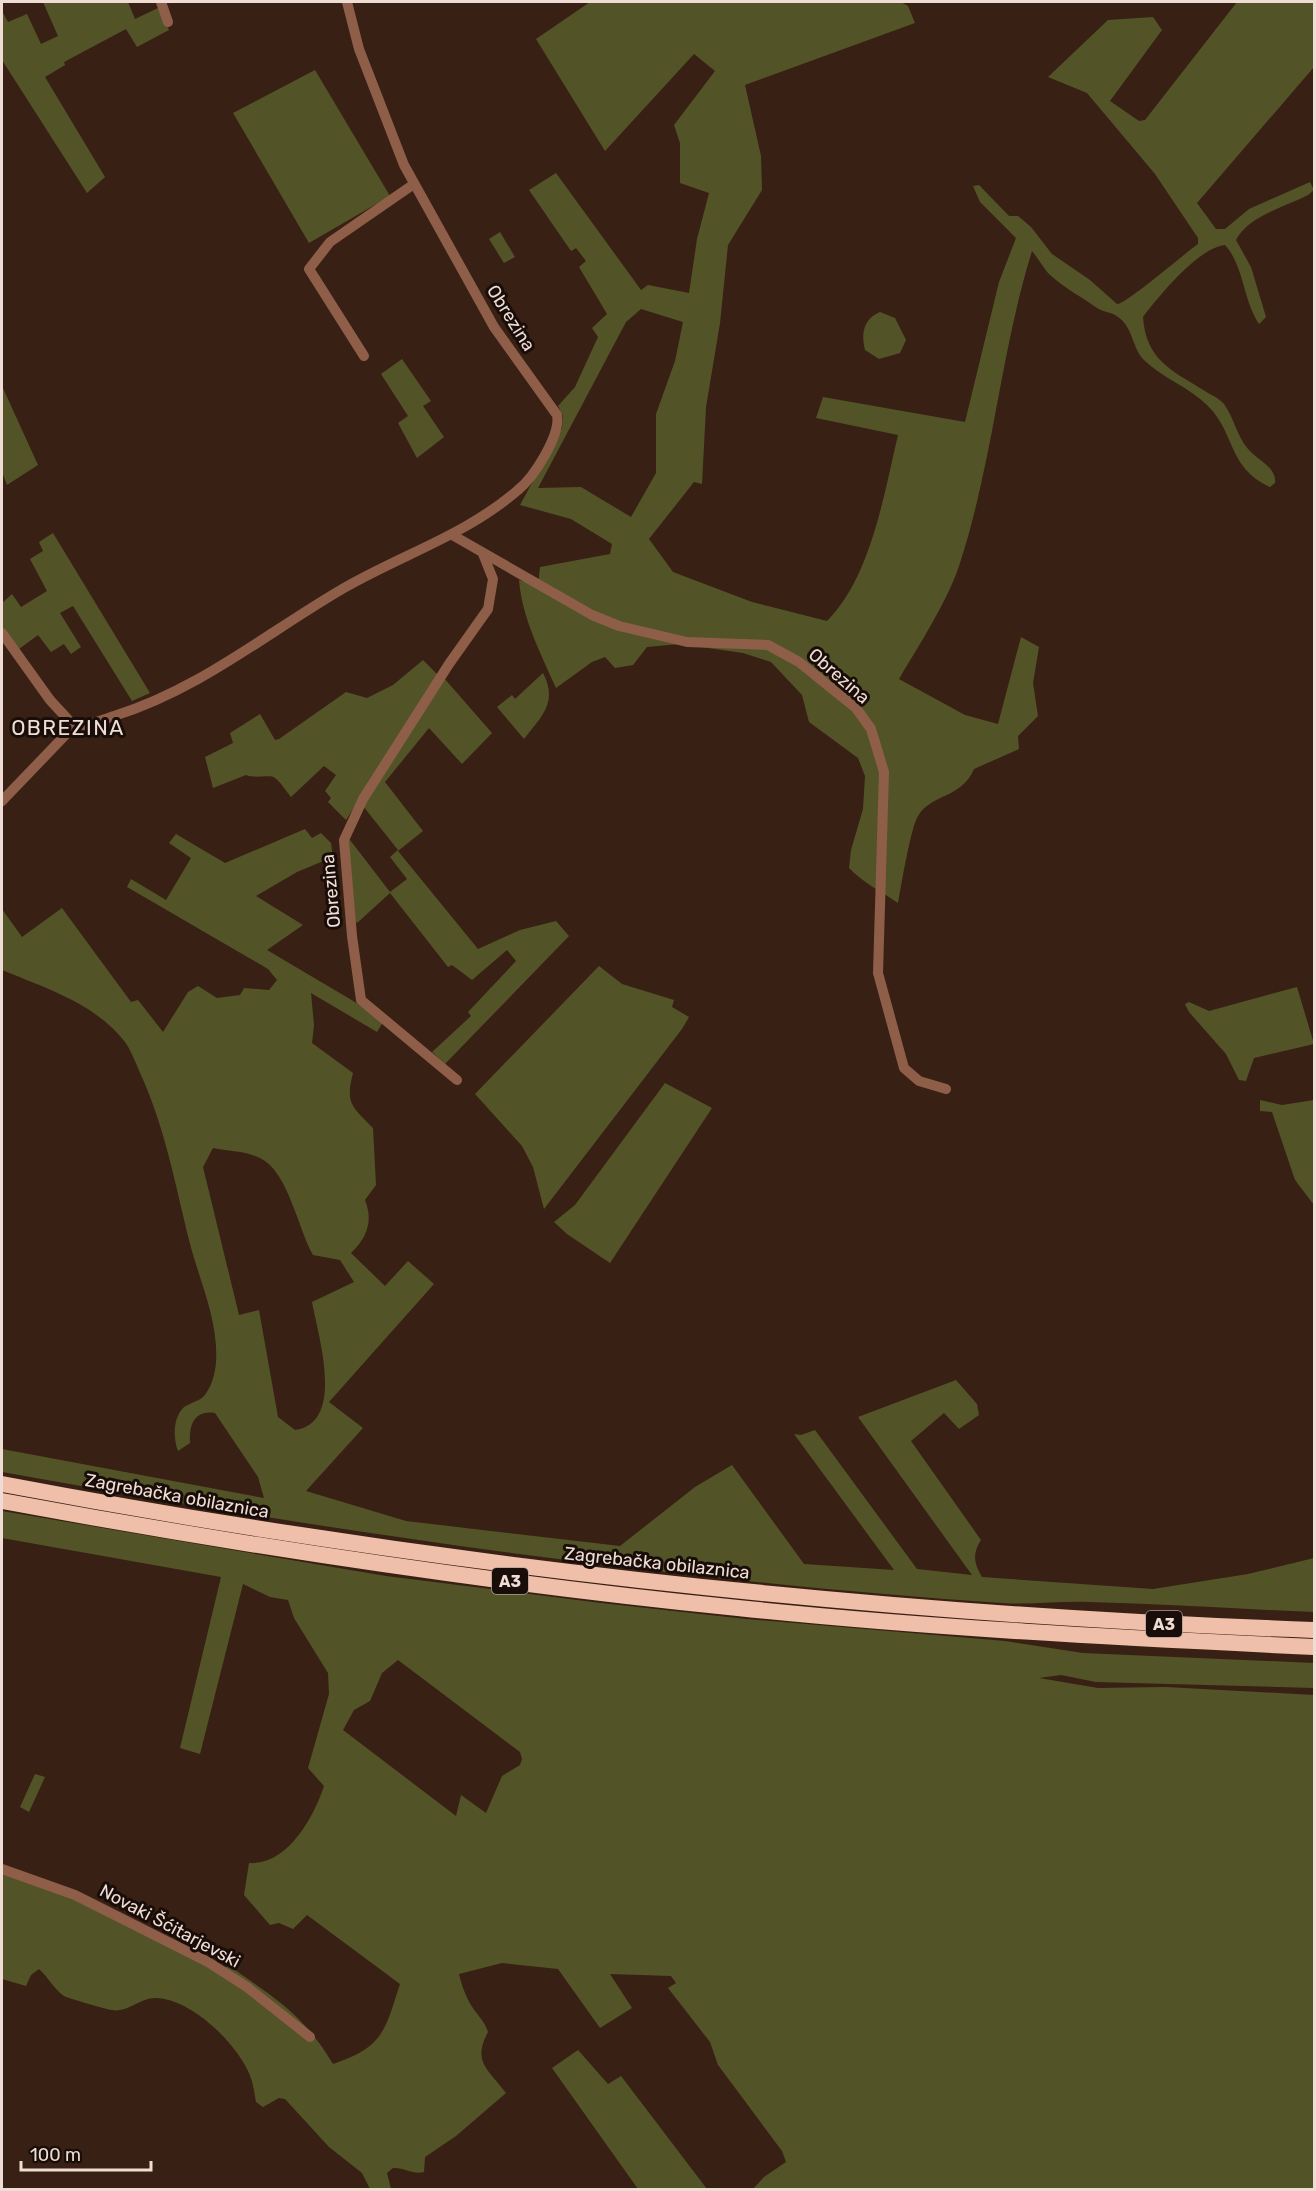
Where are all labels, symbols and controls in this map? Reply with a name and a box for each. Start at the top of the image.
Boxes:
street label: Obrezina [482,281,540,355]
street label: Obrezina [804,643,874,709]
district label: OBREZINA [11,715,125,740]
street label: Obrezina [317,853,345,929]
street label: Zagrebačka obilaznica [83,1469,271,1523]
street label: Zagrebačka obilaznica [563,1542,751,1584]
road number: A3 [492,1568,528,1594]
road number: A3 [1146,1611,1182,1637]
street label: Novaki Šćitarjevski [96,1880,244,1972]
scale bar [21,2134,152,2172]
text: 100 m [30,2144,81,2166]

